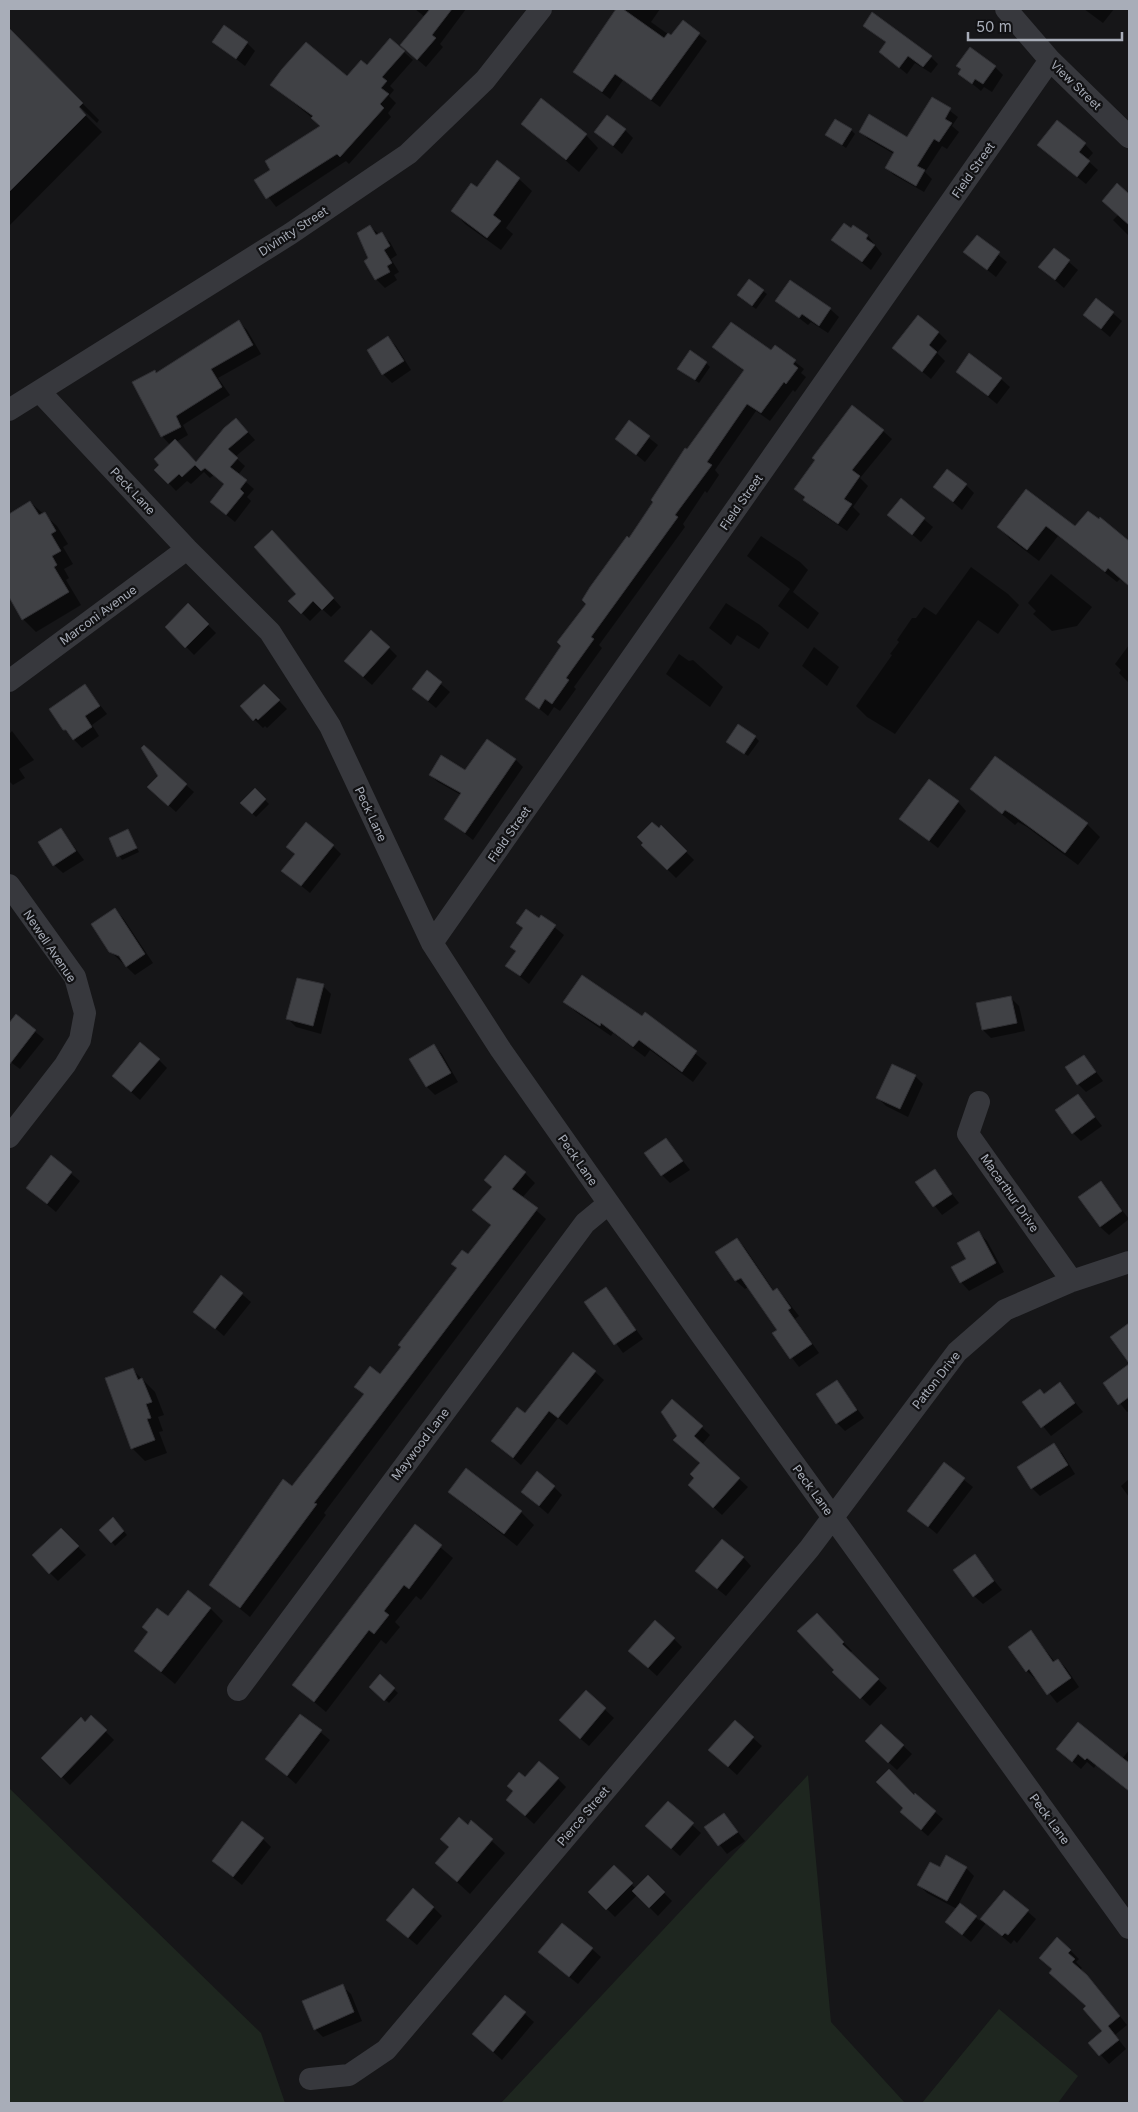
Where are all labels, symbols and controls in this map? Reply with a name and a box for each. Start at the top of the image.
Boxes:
scale bar [968,10,1122,42]
text: 50 m [976,17,1012,36]
street label: View Street [1047,57,1105,113]
street label: Field Street [948,139,998,201]
street label: Divinity Street [256,203,330,259]
street label: Peck Lane [107,464,159,518]
street label: Field Street [716,471,766,533]
street label: Marconi Avenue [57,582,139,648]
street label: Peck Lane [352,784,390,844]
street label: Field Street [484,803,534,865]
street label: Newell Avenue [20,907,80,985]
street label: Peck Lane [555,1132,601,1188]
street label: Macarthur Drive [978,1151,1042,1235]
street label: Patton Drive [909,1348,963,1412]
street label: Maywood Lane [388,1405,452,1483]
street label: Peck Lane [790,1462,836,1518]
street label: Pierce Street [554,1783,612,1849]
street label: Peck Lane [1027,1791,1073,1847]

